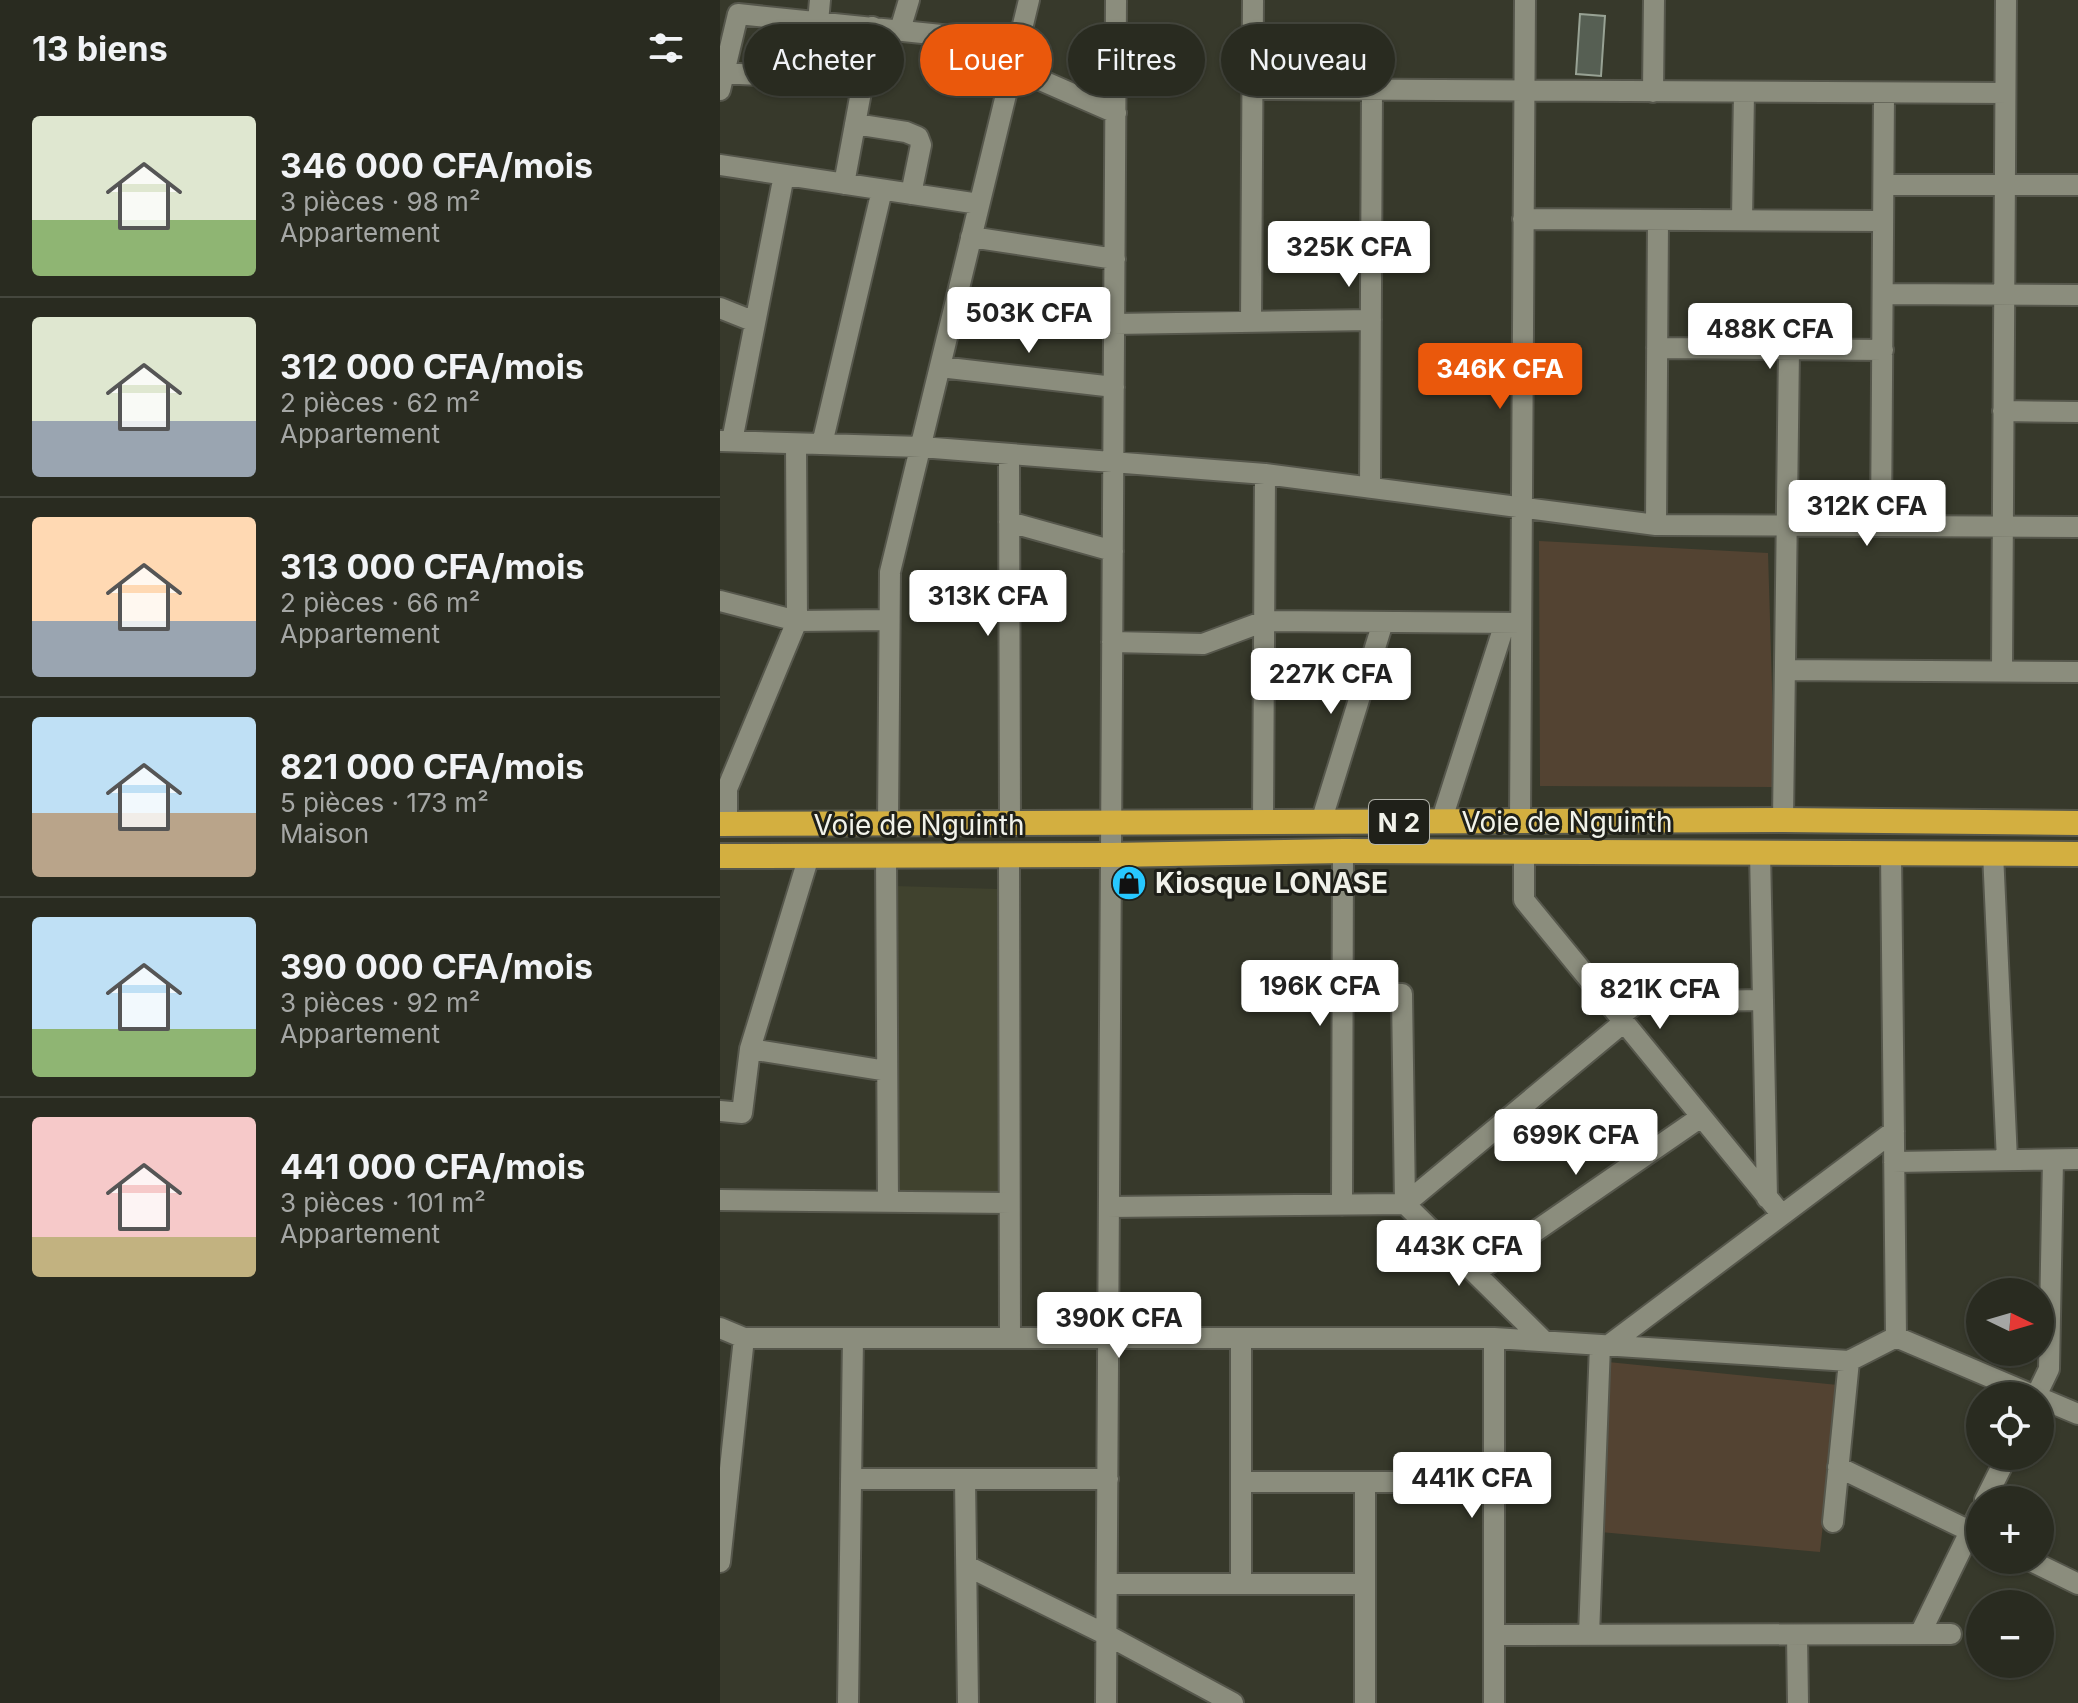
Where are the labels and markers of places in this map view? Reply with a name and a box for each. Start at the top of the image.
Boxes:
pin: 325K CFA [1266,221,1432,289]
pin: 503K CFA [946,287,1112,355]
pin: 488K CFA [1687,303,1853,371]
pin: 346K CFA [1417,343,1583,411]
pin: 312K CFA [1784,480,1950,548]
pin: 313K CFA [905,570,1071,638]
pin: 227K CFA [1248,648,1414,716]
shop icon: Kiosque LONASE [1110,864,1148,902]
place label: Kiosque LONASE [1155,866,1388,900]
pin: 196K CFA [1237,960,1403,1028]
pin: 821K CFA [1577,963,1743,1031]
pin: 699K CFA [1493,1109,1659,1177]
pin: 443K CFA [1376,1220,1542,1288]
pin: 390K CFA [1036,1292,1202,1360]
pin: 441K CFA [1389,1452,1555,1520]

